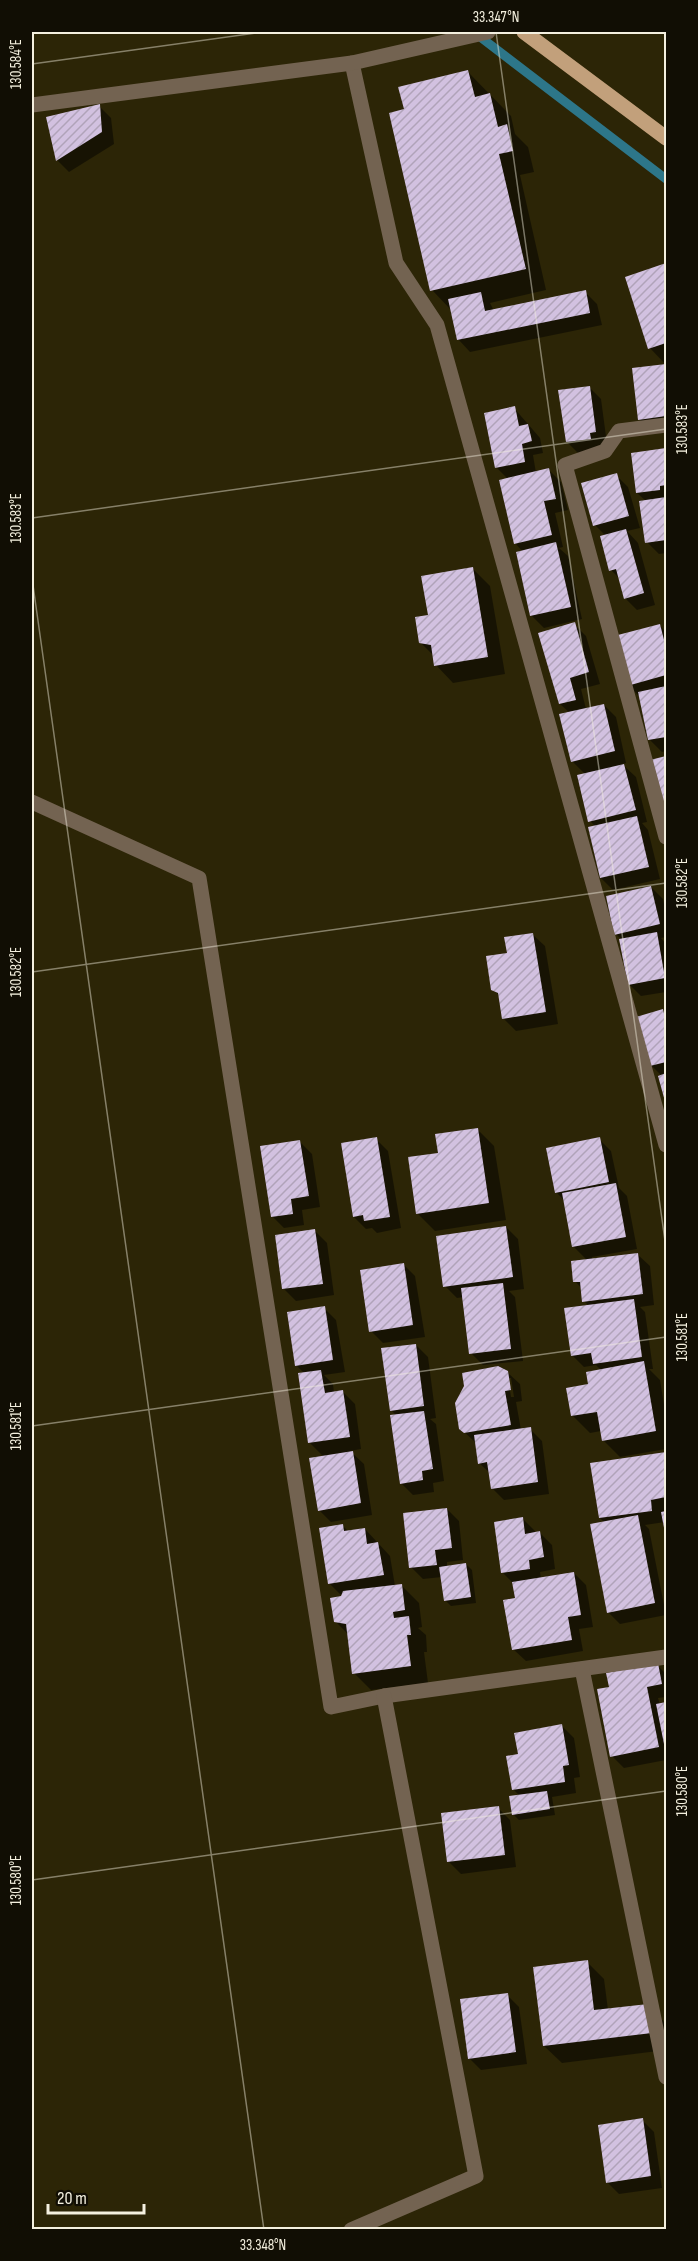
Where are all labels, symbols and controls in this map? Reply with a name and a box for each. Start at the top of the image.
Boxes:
text: 33.347°N [473,8,519,27]
text: 130.584°E [7,39,26,89]
text: 130.583°E [673,404,692,454]
text: 130.583°E [7,493,26,543]
text: 130.582°E [673,858,692,908]
text: 130.582°E [7,947,26,997]
text: 130.581°E [673,1313,692,1361]
text: 130.581°E [7,1402,26,1450]
text: 130.580°E [673,1766,692,1816]
text: 130.580°E [7,1855,26,1905]
scale bar [48,2177,144,2215]
text: 20 m [57,2188,87,2209]
text: 33.348°N [240,2236,286,2255]

